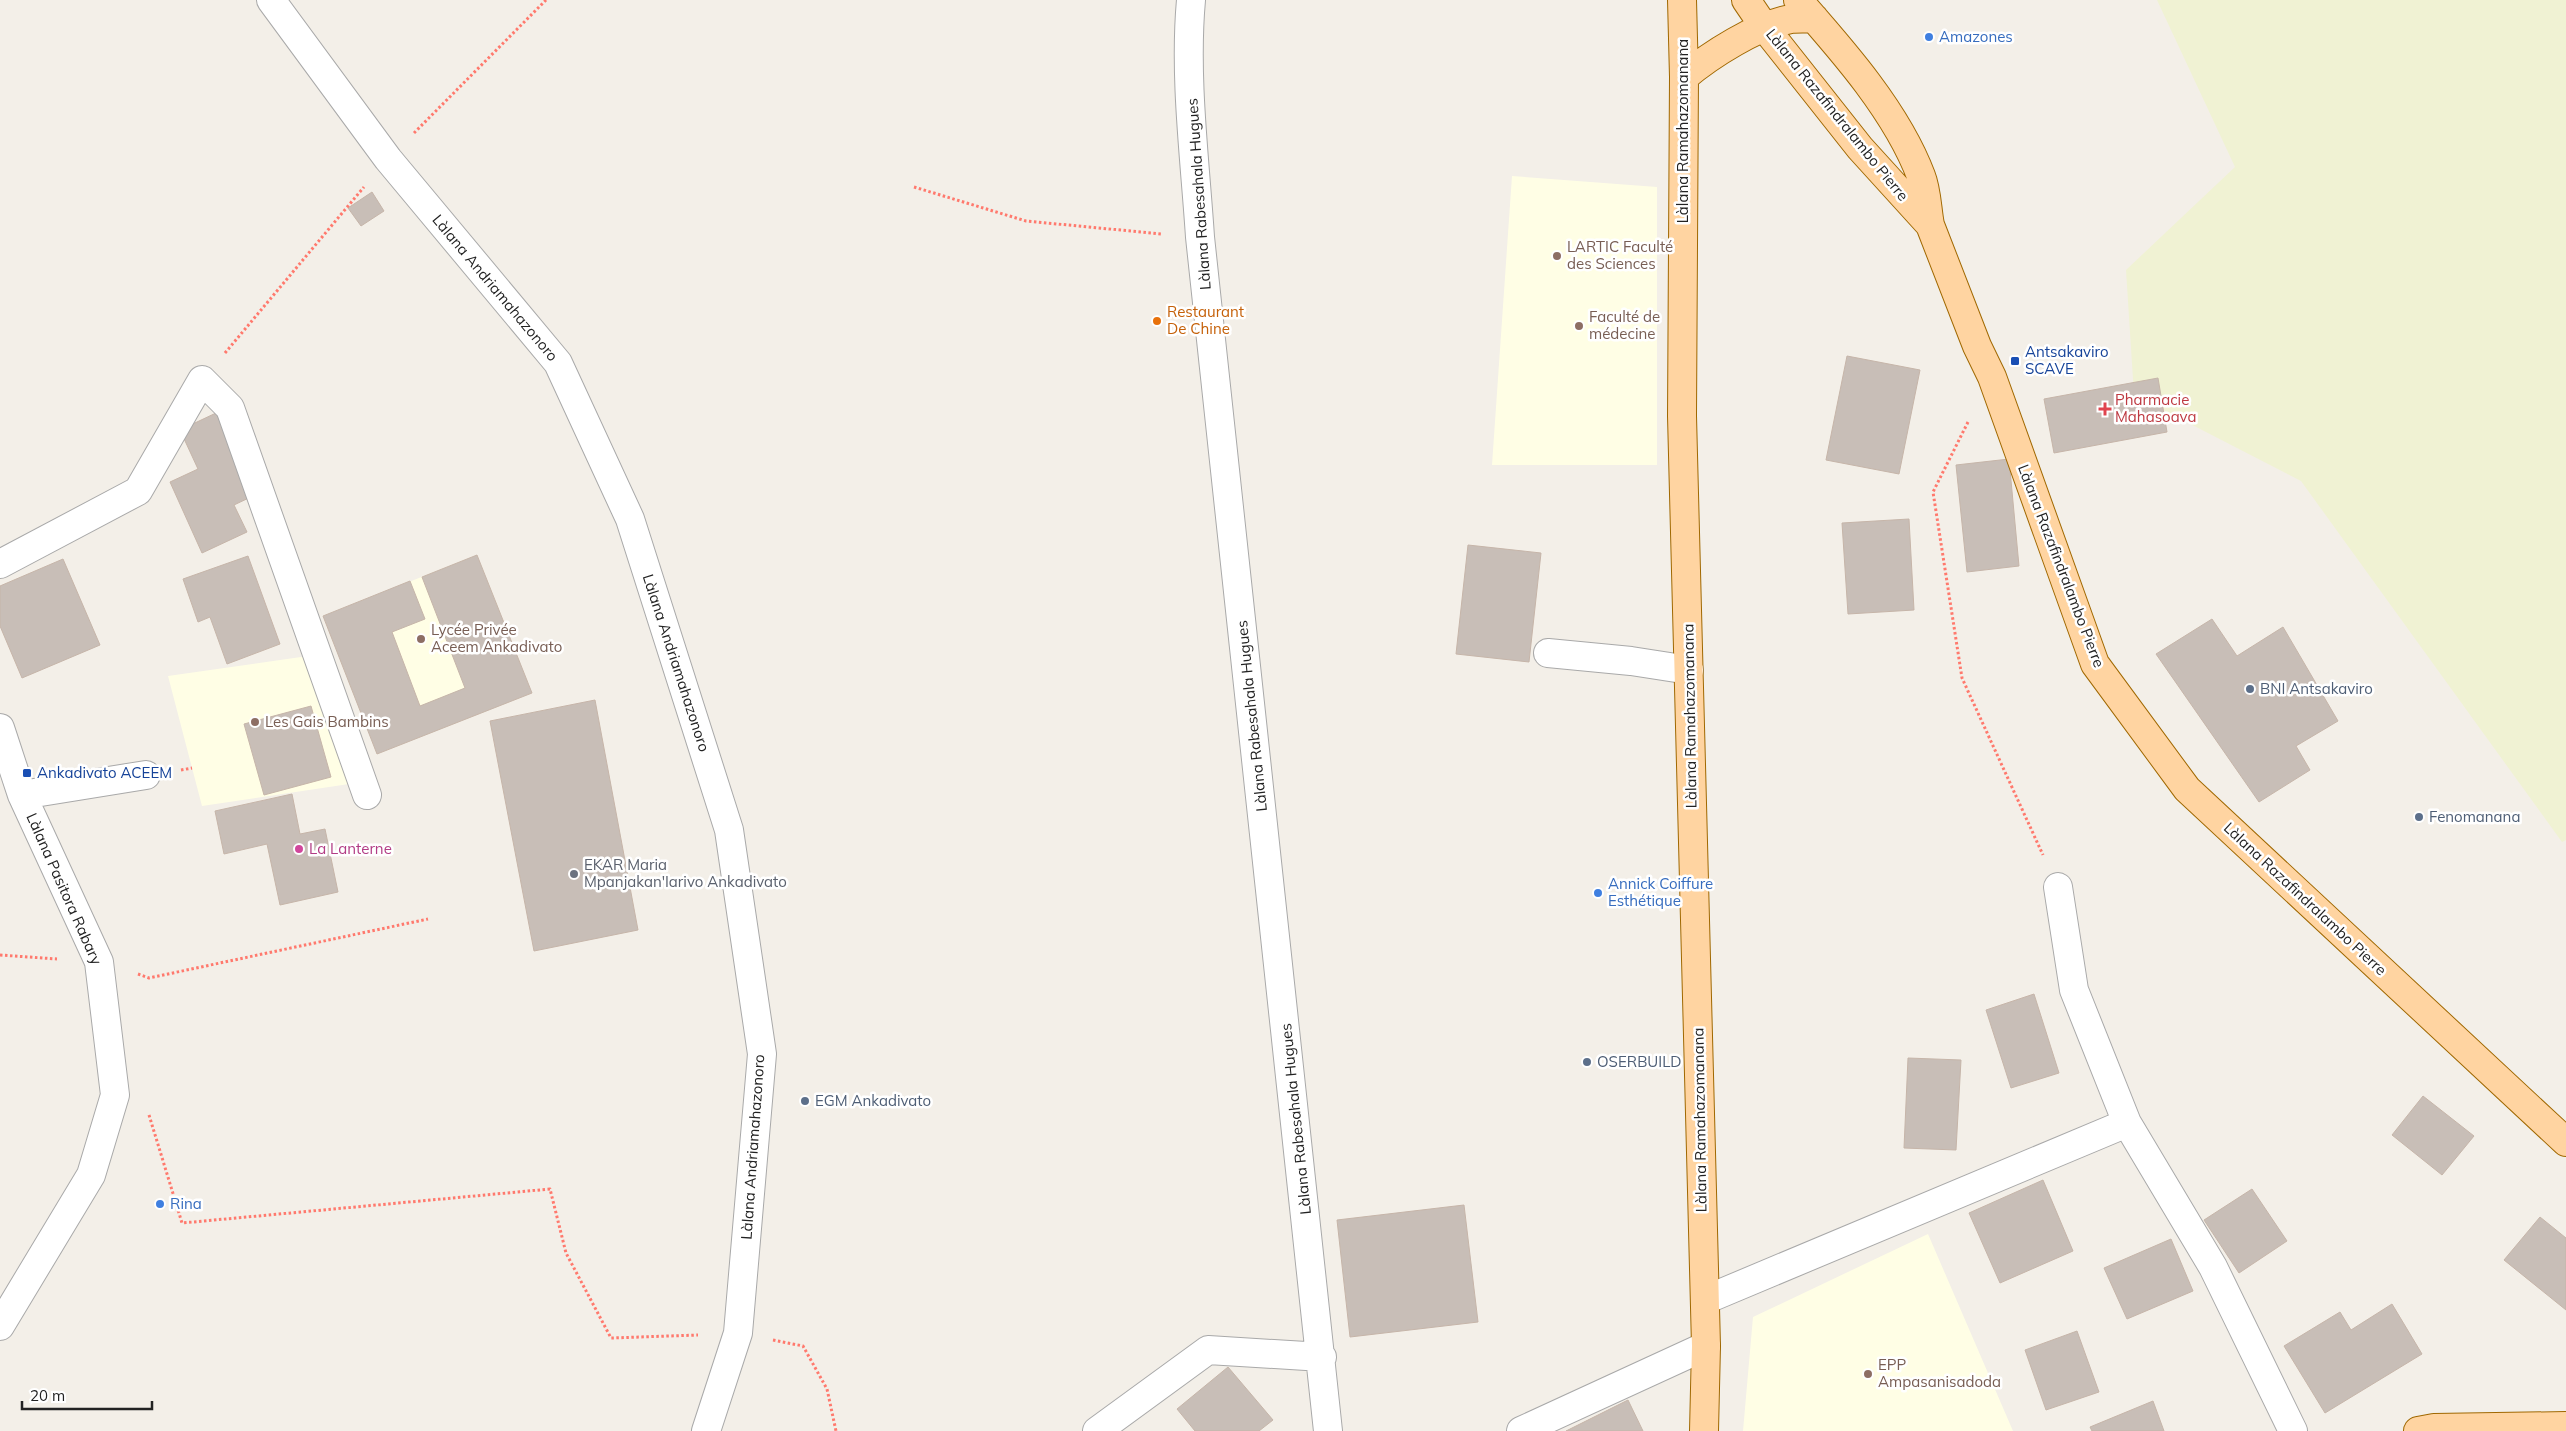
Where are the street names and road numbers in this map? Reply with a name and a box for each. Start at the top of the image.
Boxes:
street label: Làlana Razafindralambo Pierre [1762,25,1913,205]
street label: Làlana Ramahazomanana [1673,39,1692,223]
street label: Làlana Rabesahala Hugues [1182,98,1215,291]
street label: Làlana Andriamahazonoro [428,210,562,365]
street label: Làlana Razafindralambo Pierre [2014,462,2109,670]
street label: Làlana Andriamahazonoro [639,572,714,754]
street label: Làlana Rabesahala Hugues [1232,620,1271,813]
street label: Làlana Ramahazomanana [1678,623,1701,809]
street label: Làlana Pasitora Rabary [22,810,107,968]
street label: Làlana Razafindralambo Pierre [2220,818,2391,979]
street label: Làlana Rabesahala Hugues [1276,1023,1315,1216]
street label: Làlana Ramahazomanana [1688,1027,1711,1213]
street label: Làlana Andriamahazonoro [737,1054,768,1240]

